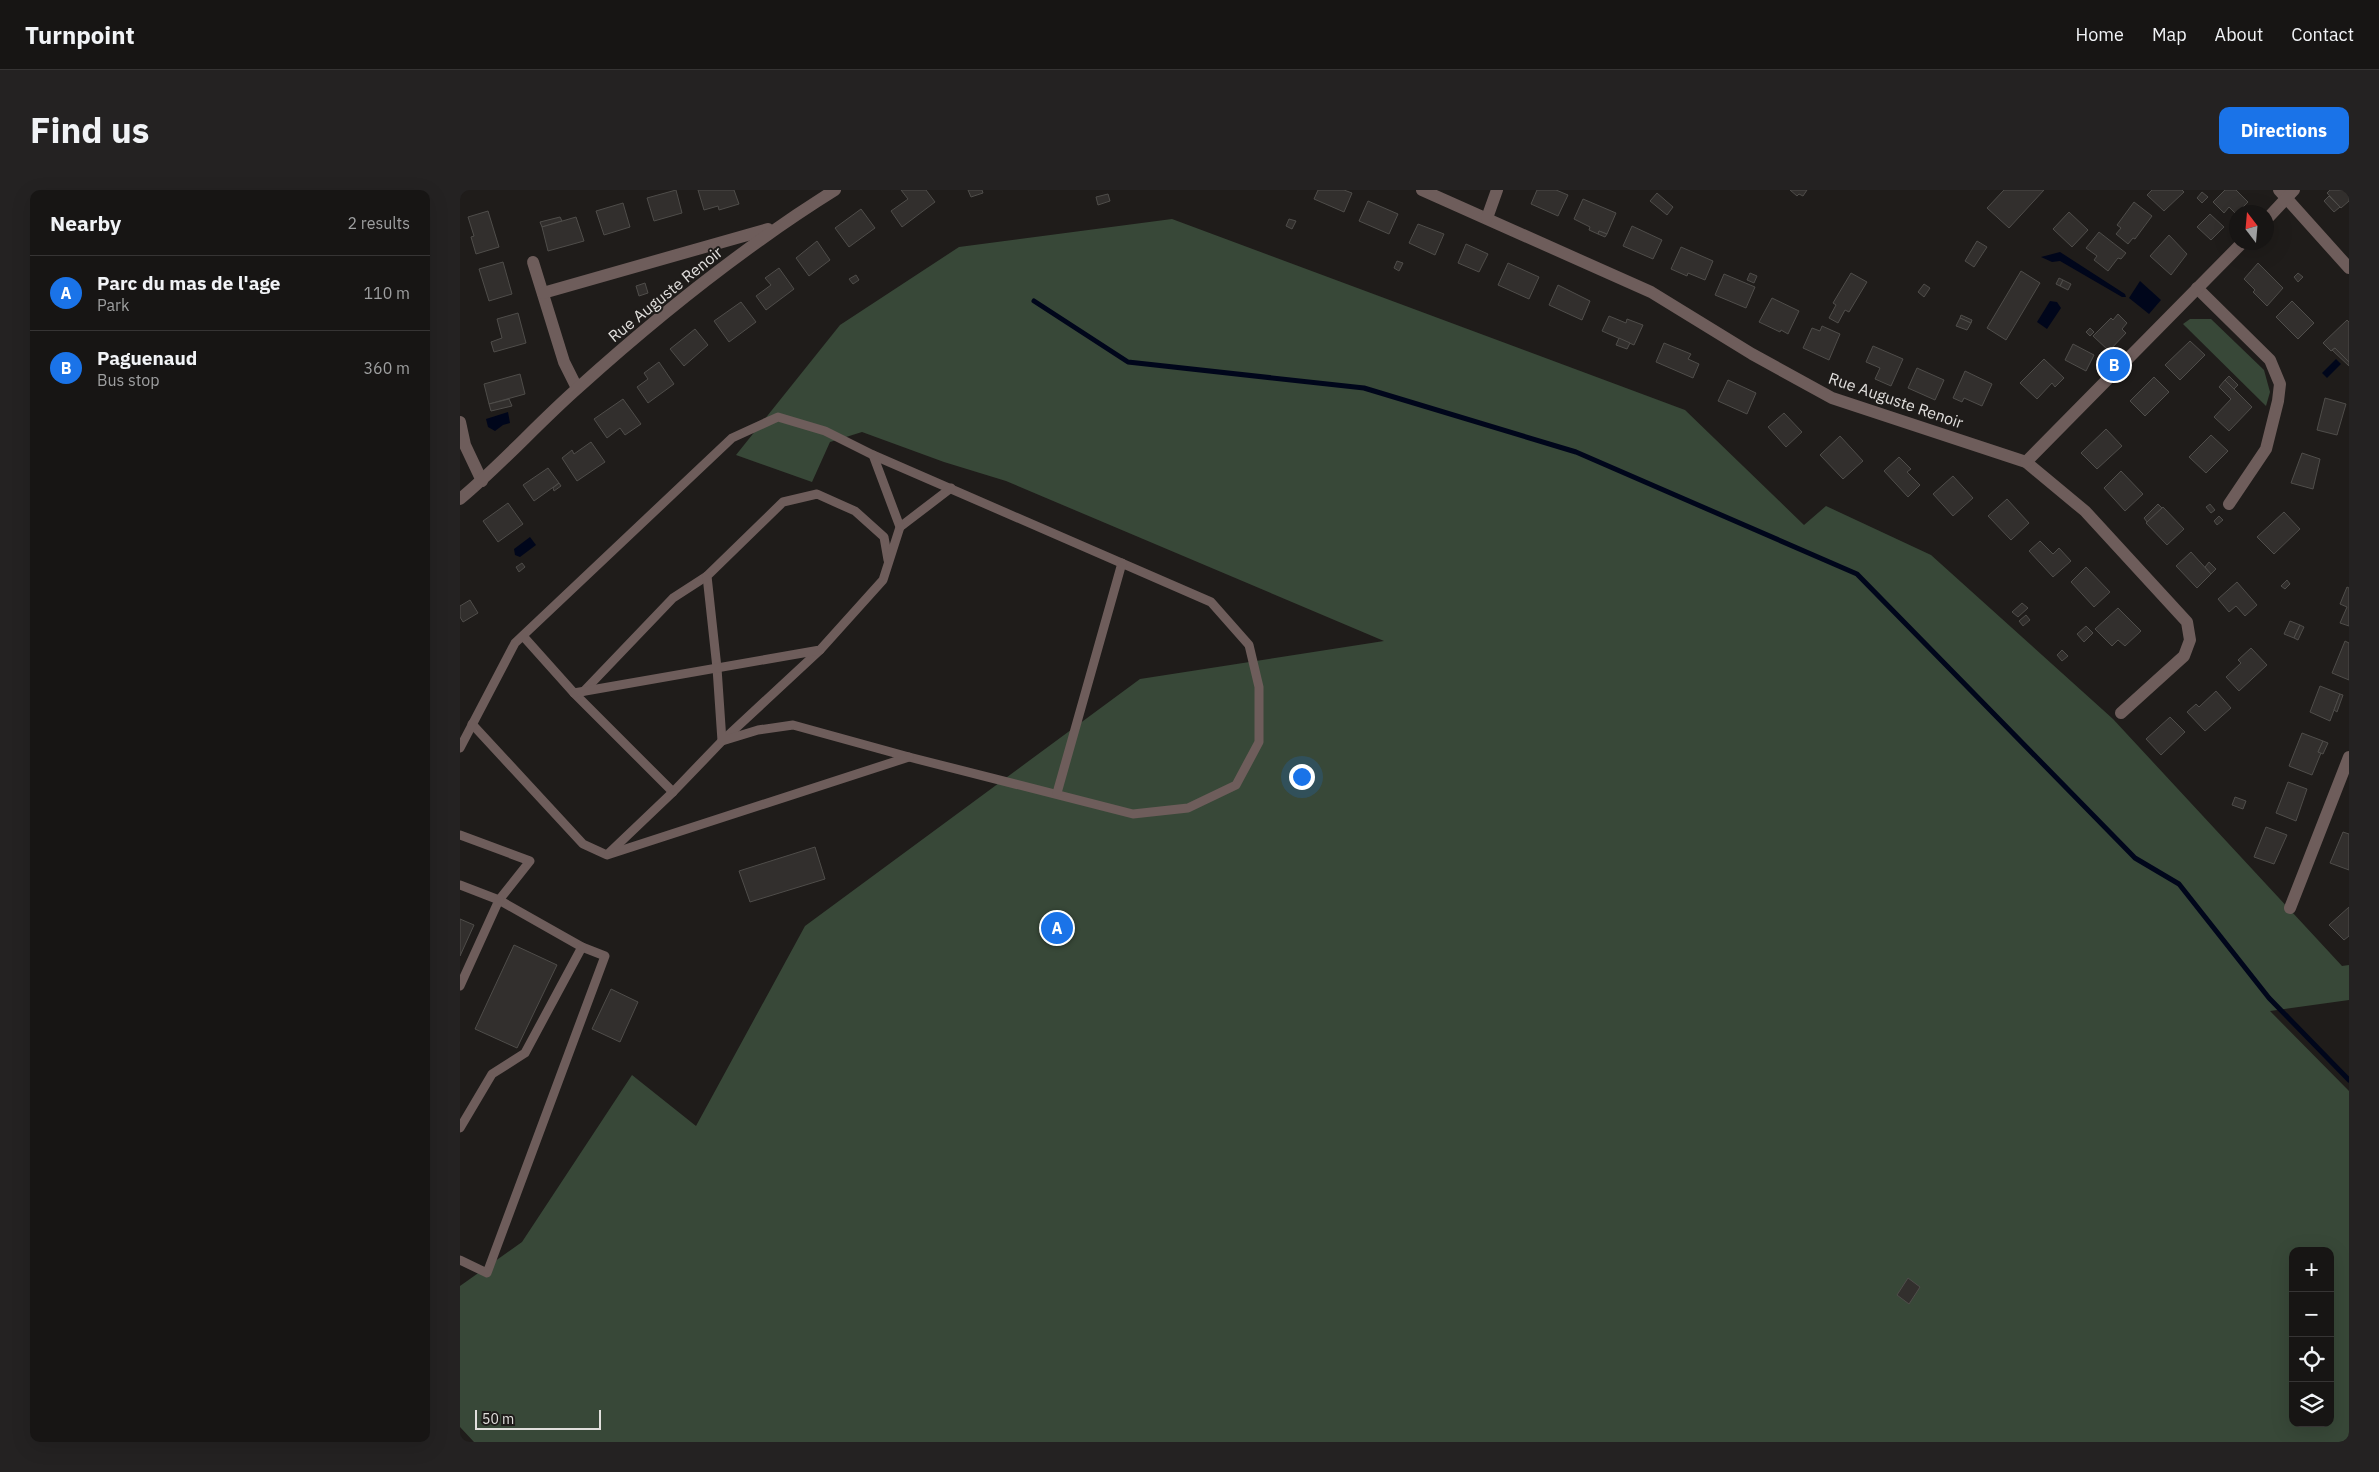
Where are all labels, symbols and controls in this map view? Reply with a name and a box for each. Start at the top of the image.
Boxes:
text: Turnpoint [25,19,135,51]
text: Home [2076,23,2124,46]
text: Map [2152,23,2187,46]
text: About [2215,23,2263,46]
text: Contact [2291,23,2354,46]
text: Find us [30,107,149,153]
button: Directions [2219,107,2349,154]
north arrow [2229,205,2274,250]
text: Nearby [50,209,121,237]
text: 2 results [347,213,410,233]
street label: Rue Auguste Renoir [604,242,726,346]
text: Parc du mas de l'age [97,271,281,295]
text: A [61,283,71,303]
text: 110 m [363,283,410,303]
text: Park [97,295,129,315]
text: Paguenaud [97,346,197,370]
pin: B [2098,346,2130,384]
text: B [61,358,71,378]
text: 360 m [363,358,410,378]
street label: Rue Auguste Renoir [1826,368,1966,432]
text: Bus stop [97,370,160,390]
your location [1289,764,1315,790]
pin: A [1041,909,1073,947]
map controls [2289,1247,2334,1427]
button: + [2289,1247,2334,1292]
button: − [2289,1292,2334,1337]
button: locate [2289,1337,2334,1382]
button: layers [2289,1382,2334,1427]
scale bar [475,1407,601,1430]
text: 50 m [482,1410,514,1428]

